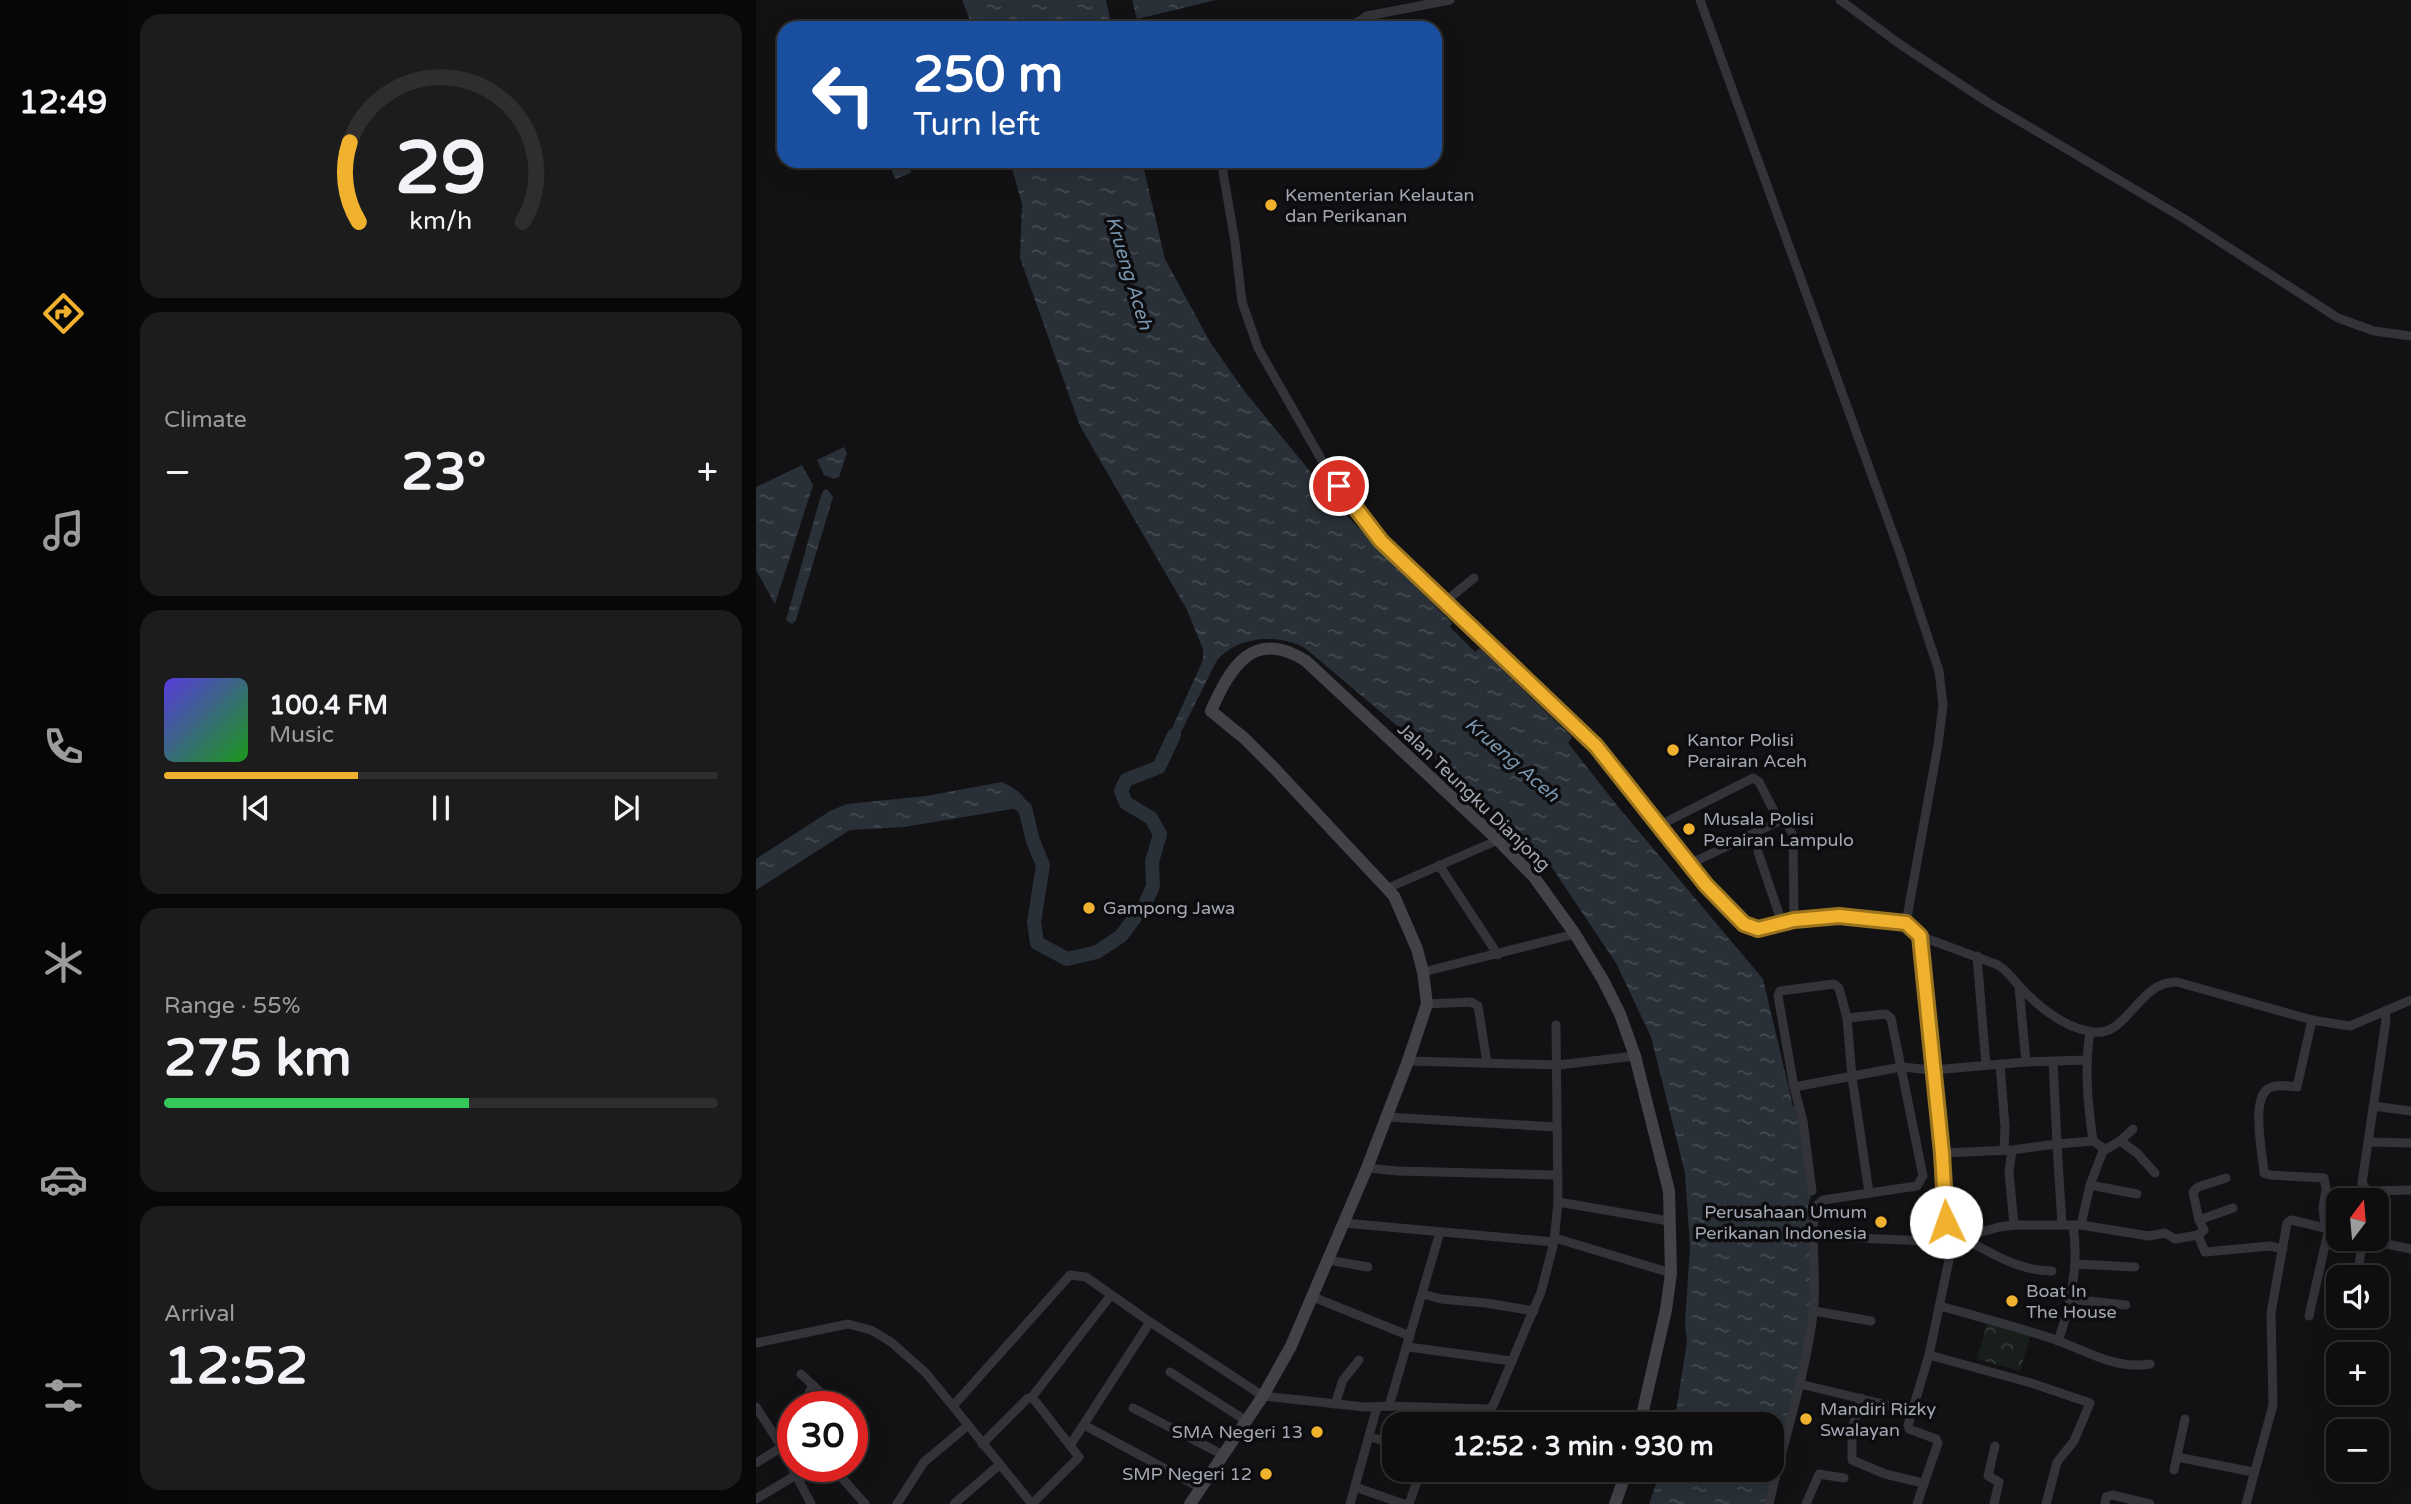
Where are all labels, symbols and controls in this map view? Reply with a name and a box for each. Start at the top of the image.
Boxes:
text: 250 m [913,46,1063,105]
icon: left [798,49,889,140]
text: 12:49 [19,84,107,122]
text: Turn left [913,106,1040,144]
text: 29 [395,125,487,213]
place label: Kementerian Kelautan dan Perikanan [1285,184,1474,227]
marker: Kementerian Kelautan dan Perikanan [1263,197,1279,213]
text: km/h [410,206,472,236]
water label: Krueng Aceh [1101,214,1157,333]
icon: directions [39,289,88,338]
text: Climate [164,406,247,434]
text: 23° [401,441,486,504]
text: − [164,450,191,496]
text: + [697,450,718,496]
pin [1309,456,1369,516]
icon: arrive [1320,467,1358,505]
icon: music [39,506,88,555]
text: 100.4 FM [269,690,388,721]
water label: Krueng Aceh [1461,713,1564,807]
street label: Jalan Teungku Dianjong [1393,718,1555,876]
text: Music [269,721,334,749]
icon: phone [39,722,88,771]
place label: Kantor Polisi Perairan Aceh [1687,729,1807,772]
marker: Kantor Polisi Perairan Aceh [1665,742,1681,758]
icon: previous [237,789,275,827]
icon: pause [422,789,460,827]
icon: next [607,789,645,827]
place label: Musala Polisi Perairan Lampulo [1703,808,1854,851]
marker: Musala Polisi Perairan Lampulo [1681,821,1697,837]
place label: Gampong Jawa [1103,897,1235,919]
marker: Gampong Jawa [1081,900,1097,916]
icon: climate [39,938,88,987]
text: Range · 55% [164,992,300,1020]
text: 275 km [164,1027,352,1090]
icon: car [39,1155,88,1204]
position arrow [1909,1185,1983,1259]
north arrow [2326,1188,2389,1251]
map controls [2326,1188,2389,1482]
place label: Perusahaan Umum Perikanan Indonesia [1695,1201,1867,1244]
marker: Perusahaan Umum Perikanan Indonesia [1873,1214,1889,1230]
button: sound [2326,1265,2389,1328]
place label: Boat In The House [2026,1280,2117,1323]
marker: Boat In The House [2004,1293,2020,1309]
text: Arrival [164,1300,235,1328]
text: 12:52 [164,1335,308,1398]
button: + [2326,1342,2389,1405]
icon: filters [39,1371,88,1420]
speed limit sign: 30 [777,1391,868,1482]
place label: Mandiri Rizky Swalayan [1820,1398,1936,1441]
marker: Mandiri Rizky Swalayan [1798,1411,1814,1427]
button: − [2326,1419,2389,1482]
place label: SMA Negeri 13 [1172,1421,1303,1443]
marker: SMA Negeri 13 [1309,1424,1325,1440]
text: 12:52 · 3 min · 930 m [1452,1431,1714,1462]
place label: SMP Negeri 12 [1122,1463,1252,1485]
marker: SMP Negeri 12 [1258,1466,1274,1482]

